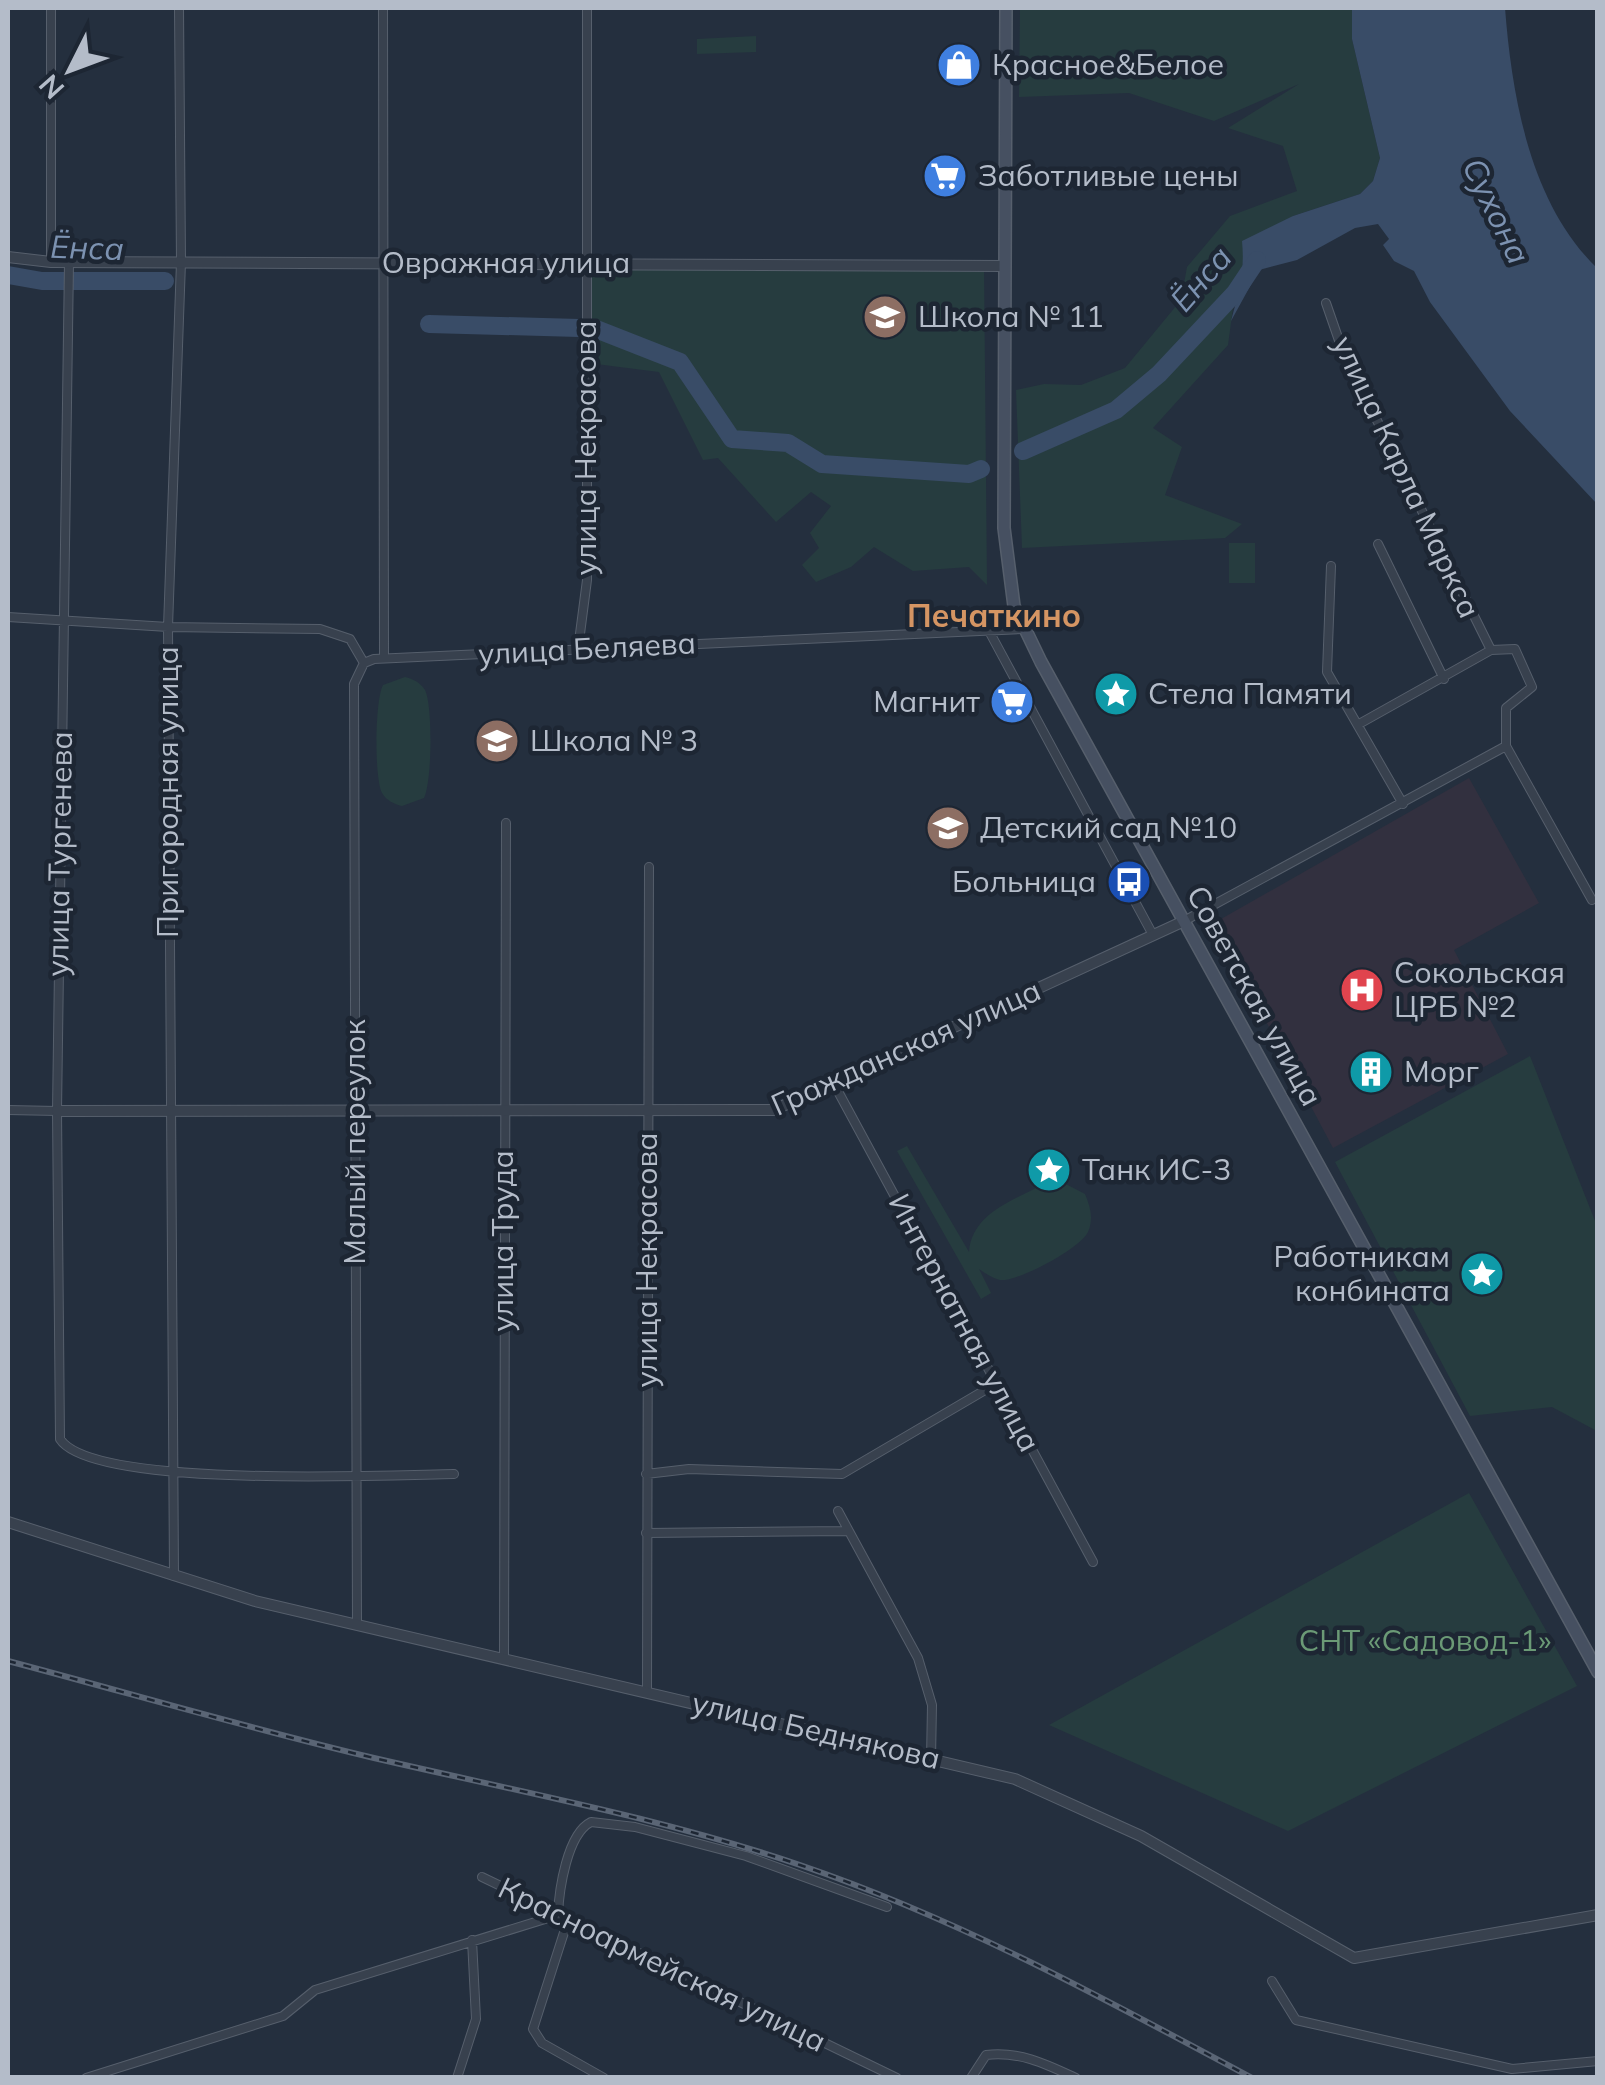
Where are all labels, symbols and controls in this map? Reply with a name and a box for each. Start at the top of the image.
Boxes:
north arrow [20,20,120,120]
shop icon: Красное&Белое [936,42,982,88]
place label: Красное&Белое [992,45,1224,83]
text: N [31,67,71,107]
water label: Сухона [1454,151,1540,270]
supermarket icon: Заботливые цены [922,153,968,199]
place label: Заботливые цены [978,156,1239,194]
water label: Ёнса [50,226,125,268]
water label: Ёнса [1161,237,1239,319]
street label: Овражная улица [382,243,630,281]
school or university icon: Школа № 11 [862,294,908,340]
place label: Школа № 11 [918,297,1104,335]
street label: улица Некрасова [566,320,604,576]
street label: улица Карла Маркса [1325,329,1489,624]
district label: Печаткино [907,595,1081,635]
street label: улица Беляева [477,623,697,673]
street label: Пригородная улица [148,646,186,938]
place icon: Стела Памяти [1093,671,1139,717]
place label: Стела Памяти [1148,674,1352,712]
supermarket icon: Магнит [989,679,1035,725]
place label: Магнит [873,682,980,720]
school or university icon: Школа № 3 [474,718,520,764]
place label: Школа № 3 [530,721,698,759]
street label: улица Тургенева [38,731,80,977]
school or university icon: Детский сад №10 [925,805,971,851]
place label: Детский сад №10 [980,808,1237,846]
bus stop icon: Больница [1106,859,1152,905]
place label: Больница [952,862,1096,900]
street label: Советская улица [1179,879,1331,1112]
place label: Сокольская ЦРБ №2 [1394,953,1565,1025]
hospital icon: Сокольская ЦРБ №2 [1339,967,1385,1013]
street label: Гражданская улица [765,971,1046,1124]
street label: Малый переулок [335,1018,373,1265]
building icon: Морг [1348,1049,1394,1095]
place label: Морг [1404,1052,1479,1090]
street label: улица Некрасова [627,1132,665,1388]
place icon: Танк ИС-3 [1026,1147,1072,1193]
street label: улица Труда [483,1150,521,1332]
place label: Танк ИС-3 [1082,1150,1231,1188]
street label: Интернатная улица [881,1187,1049,1458]
place label: Работникам конбината [1274,1237,1450,1309]
place icon: Работникам конбината [1459,1251,1505,1297]
park label: СНТ «Садовод-1» [1299,1621,1551,1659]
street label: улица Беднякова [688,1683,944,1777]
street label: Красноармейская улица [493,1868,832,2060]

